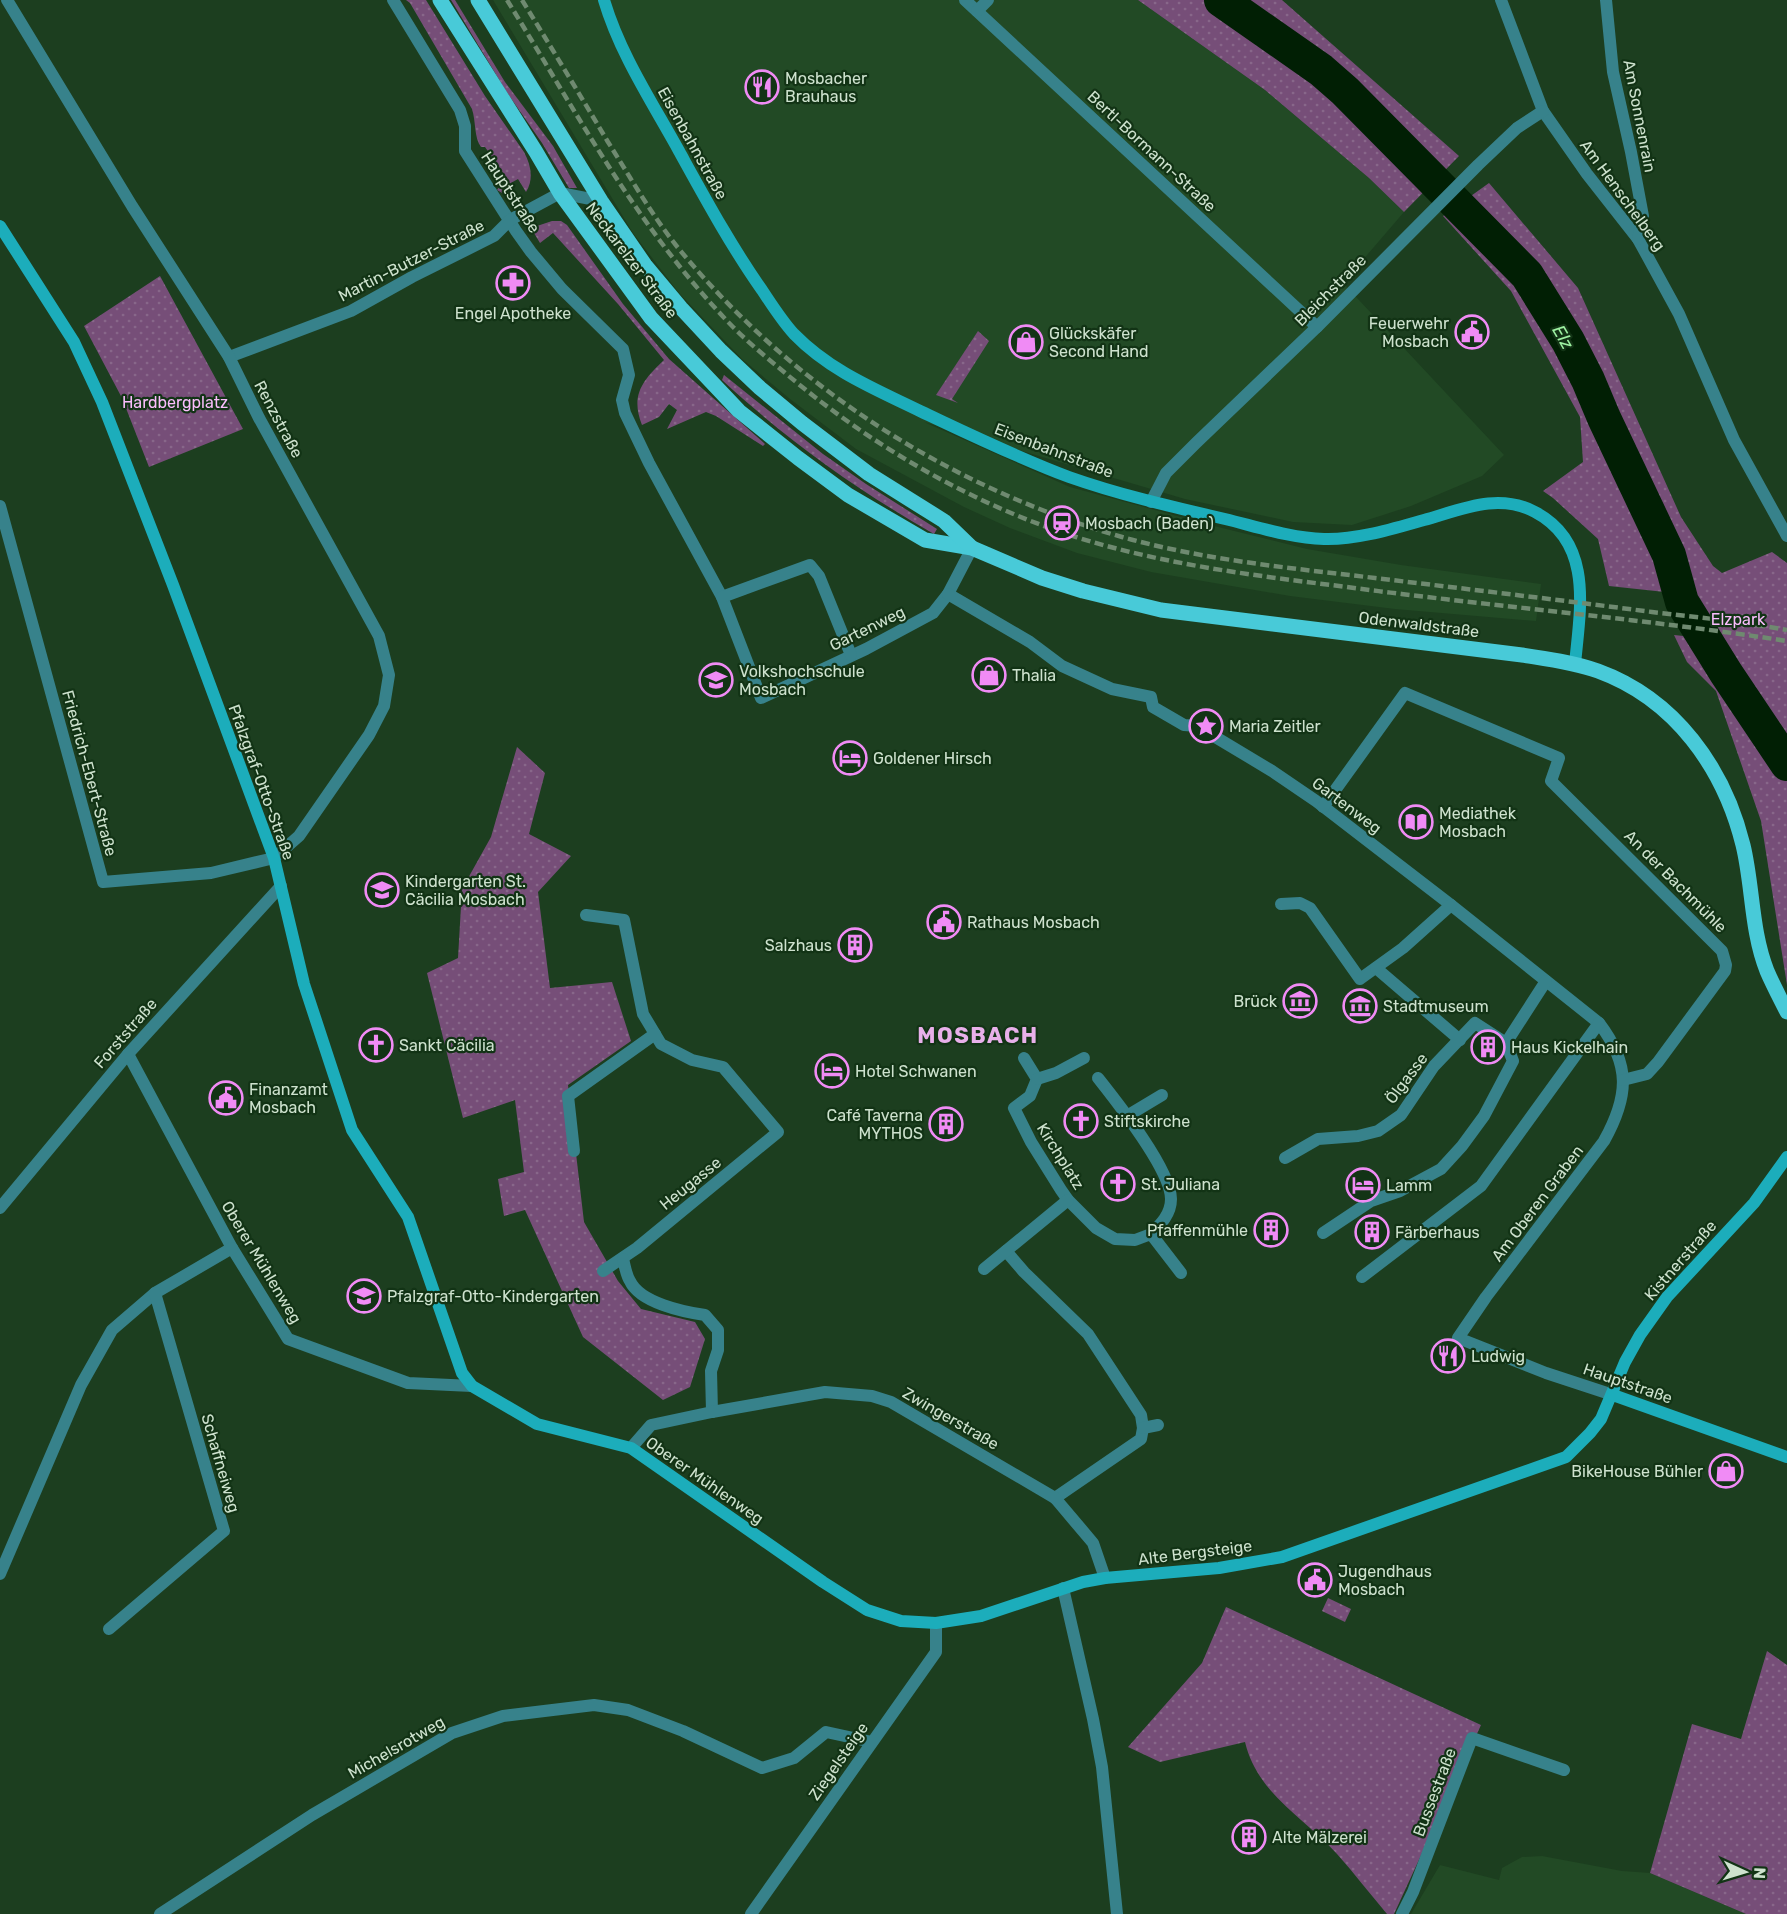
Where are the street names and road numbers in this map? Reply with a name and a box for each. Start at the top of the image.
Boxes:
street label: Am Sonnenrain [1619,58,1660,174]
street label: Eisenbahnstraße [654,84,731,203]
street label: Bertl-Bormann-Straße [1083,87,1220,216]
street label: Am Henschelberg [1576,136,1669,254]
street label: Hauptstraße [477,148,544,237]
street label: Neckarelzer Straße [582,198,682,322]
street label: Martin-Butzer-Straße [335,215,487,305]
street label: Bleichstraße [1291,251,1370,330]
street label: Renzstraße [250,377,307,461]
street label: Eisenbahnstraße [992,419,1116,482]
street label: Gartenweg [826,602,908,655]
street label: Odenwaldstraße [1358,608,1480,641]
street label: Friedrich-Ebert-Straße [58,688,121,858]
street label: Pfalzgraf-Otto-Straße [225,702,299,863]
street label: Gartenweg [1308,773,1385,838]
street label: An der Bachmühle [1620,826,1731,937]
street label: Forststraße [90,994,161,1072]
street label: Ölgasse [1381,1049,1432,1107]
street label: Kirchplatz [1033,1120,1088,1193]
street label: Am Oberen Graben [1488,1141,1587,1265]
street label: Heugasse [656,1153,725,1214]
street label: Oberer Mühlenweg [218,1198,306,1327]
street label: Kistnerstraße [1640,1216,1720,1304]
street label: Hauptstraße [1581,1359,1675,1408]
street label: Zwingerstraße [899,1383,1002,1454]
street label: Schaffneiweg [197,1411,244,1515]
street label: Oberer Mühlenweg [642,1433,767,1528]
street label: Alte Bergsteige [1137,1536,1253,1569]
street label: Michelsrotweg [344,1712,448,1783]
street label: Ziegelsteige [805,1719,872,1804]
street label: Bussestraße [1409,1745,1460,1839]

